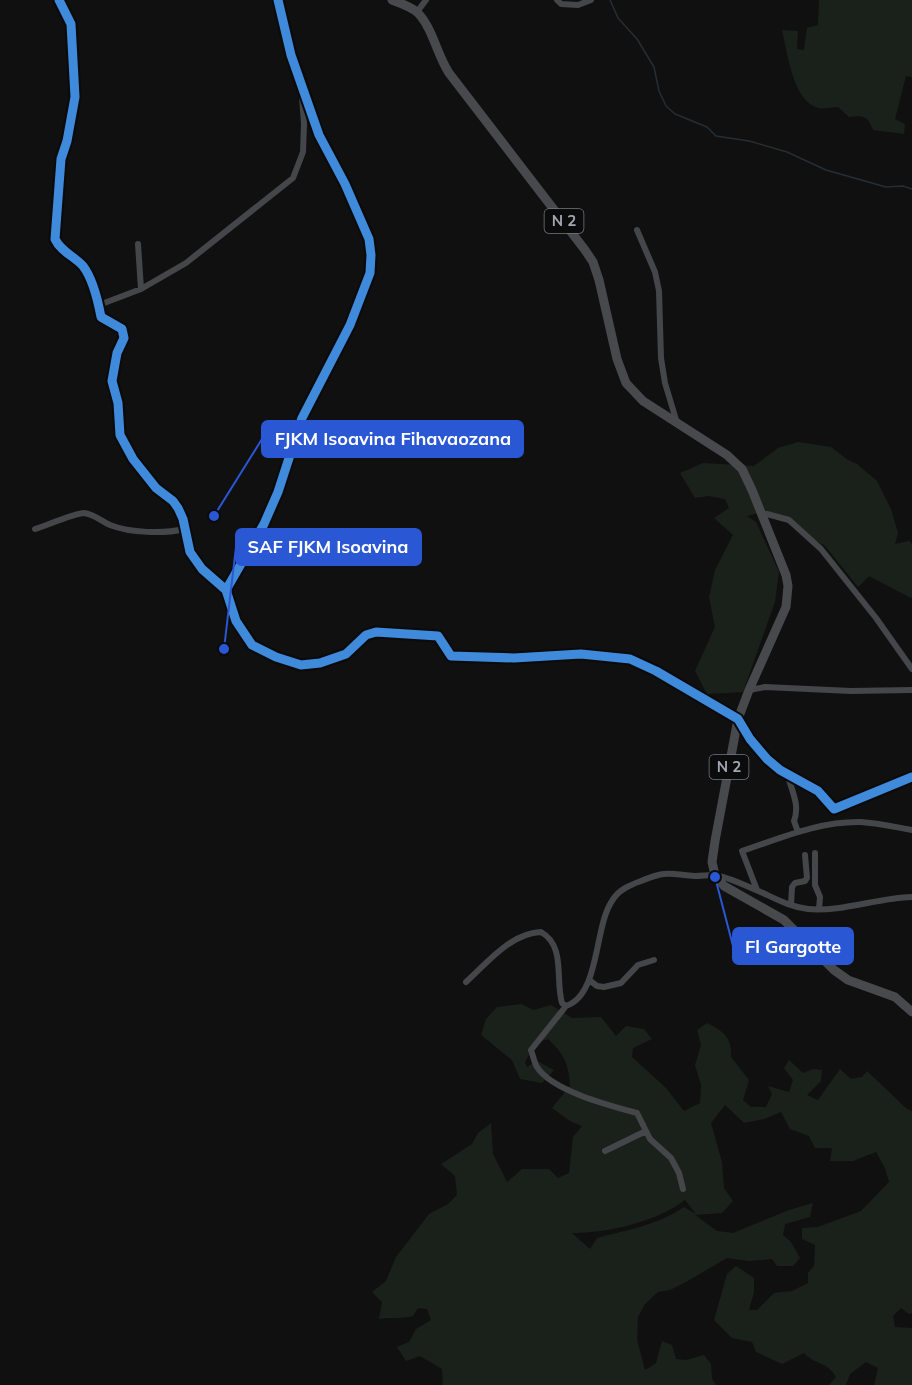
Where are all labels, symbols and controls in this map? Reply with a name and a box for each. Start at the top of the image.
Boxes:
road number: N 2 [544,209,584,233]
callout: FJKM Isoavina Fihavaozana [262,421,523,457]
text: FJKM Isoavina Fihavaozana [275,427,511,450]
callout: SAF FJKM Isoavina [236,529,421,565]
text: SAF FJKM Isoavina [247,535,409,558]
road number: N 2 [710,755,748,779]
callout: Fl Gargotte [733,928,853,964]
text: Fl Gargotte [745,935,841,958]

